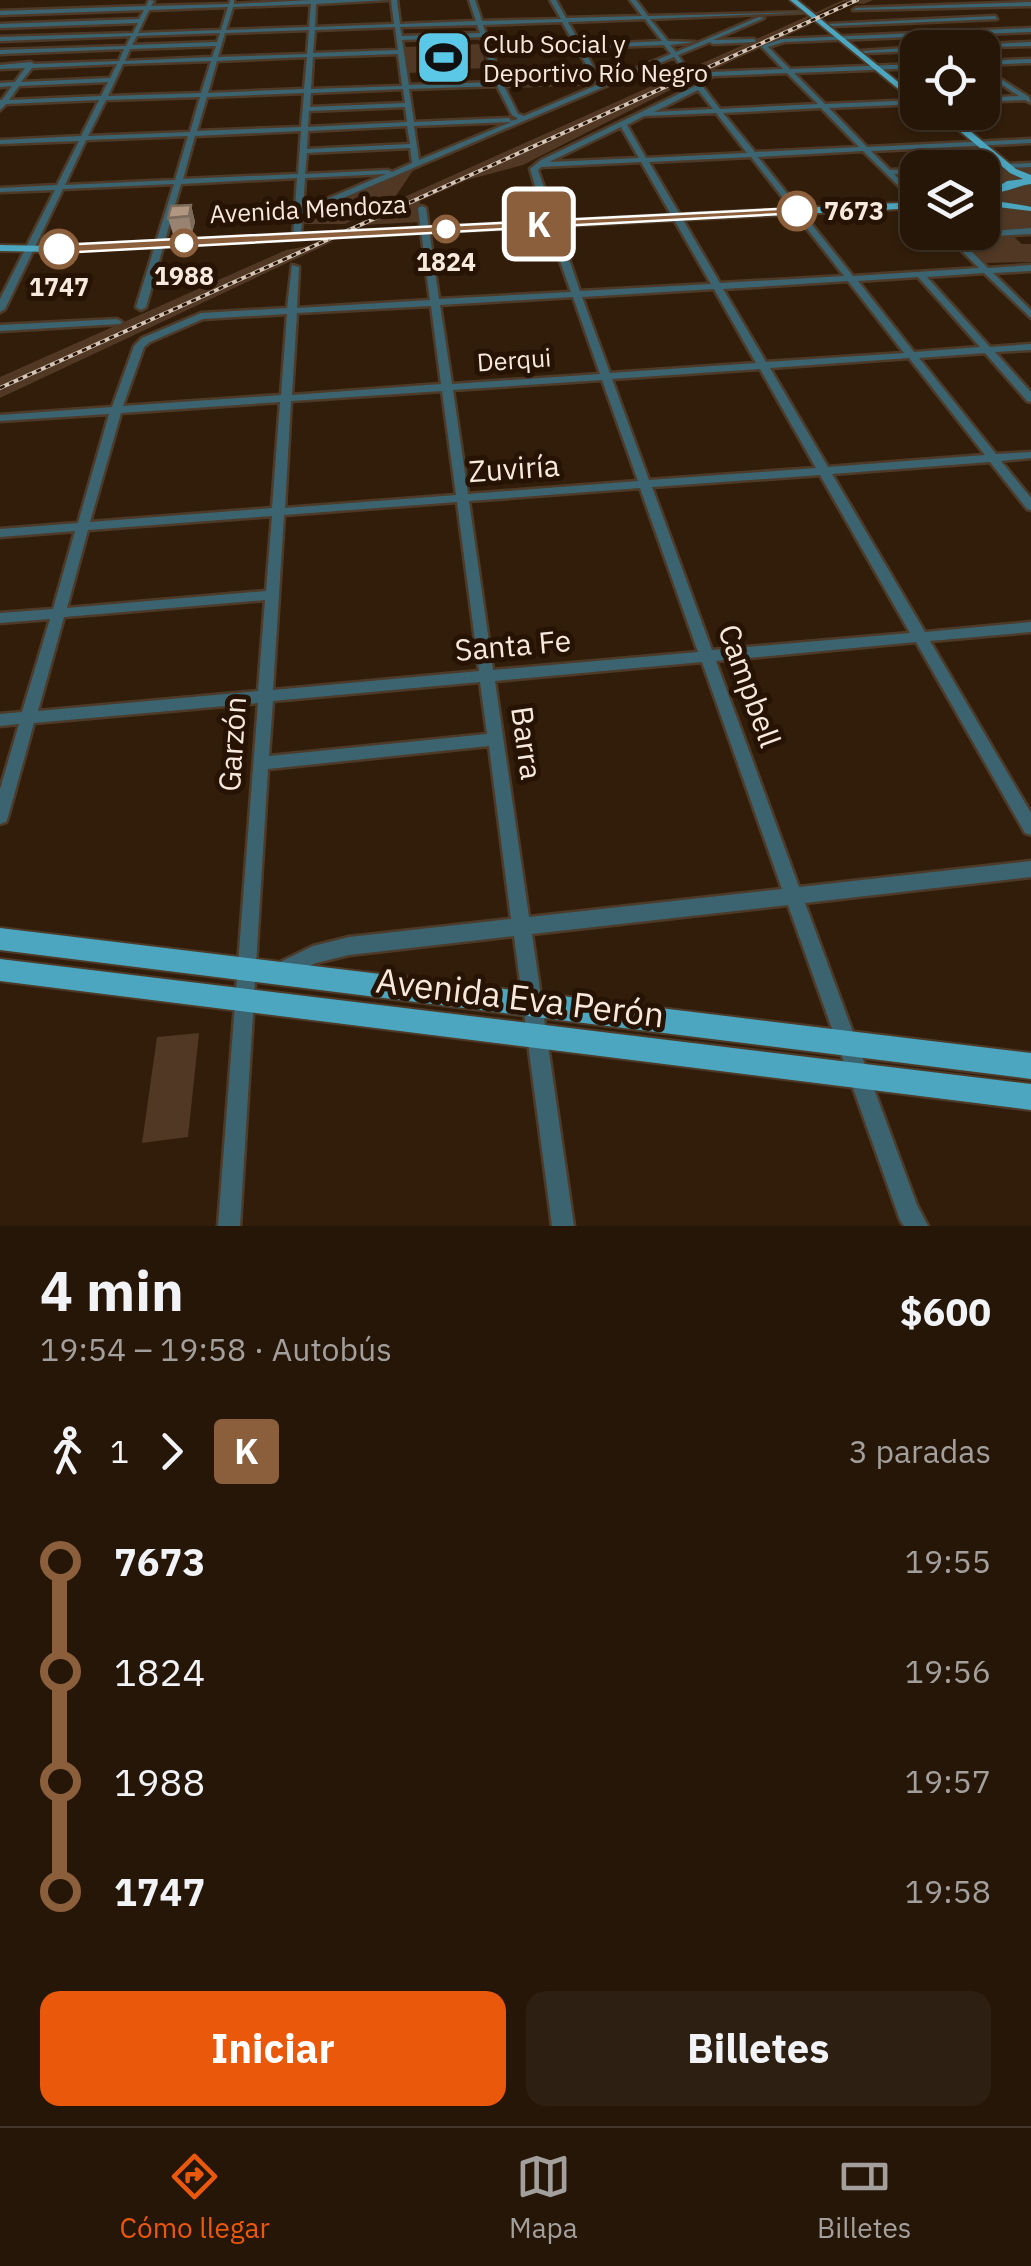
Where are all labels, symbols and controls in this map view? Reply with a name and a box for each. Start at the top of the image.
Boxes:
place label: Club Social y Deportivo Río Negro [483,27,708,89]
sports icon: Club Social y Deportivo Río Negro [414,28,474,88]
map controls [900,30,1000,250]
button: locate [900,30,1000,130]
button: layers [900,150,1000,250]
street label: Avenida Mendoza [209,187,407,230]
line badge: K [506,192,572,256]
marker: 7673 [778,192,816,230]
place label: 7673 [824,194,884,227]
text: K [527,201,551,247]
marker: 1824 [433,216,459,242]
marker: 1747 [40,230,78,268]
marker: 1988 [171,230,197,256]
place label: 1824 [416,245,476,278]
place label: 1988 [154,259,214,292]
place label: 1747 [29,270,89,303]
street label: Derqui [476,340,552,379]
street label: Zuviría [467,445,561,490]
street label: Campbell [710,619,791,752]
street label: Santa Fe [453,620,573,669]
street label: Garzón [209,695,254,793]
street label: Barra [503,704,552,782]
street label: Avenida Eva Perón [373,957,667,1038]
text: 4 min [40,1255,184,1326]
text: $600 [900,1287,991,1336]
text: 19:54 – 19:58 · Autobús [40,1328,392,1370]
icon: walk [40,1424,95,1479]
icon: forward [144,1424,199,1479]
text: K [234,1428,259,1474]
text: 1 [110,1430,129,1472]
text: 3 paradas [849,1430,991,1472]
text: 7673 [114,1537,205,1586]
text: 19:55 [905,1540,991,1582]
text: 1824 [114,1647,205,1696]
text: 19:56 [905,1650,991,1692]
text: 1988 [114,1757,205,1806]
text: 19:57 [905,1760,991,1802]
text: 1747 [114,1867,205,1916]
text: 19:58 [905,1870,991,1912]
button: Iniciar [40,1991,506,2106]
button: Billetes [526,1991,991,2106]
tab: Cómo llegar [120,2149,270,2246]
tab: Mapa [509,2149,578,2246]
tab: Billetes [817,2149,911,2246]

